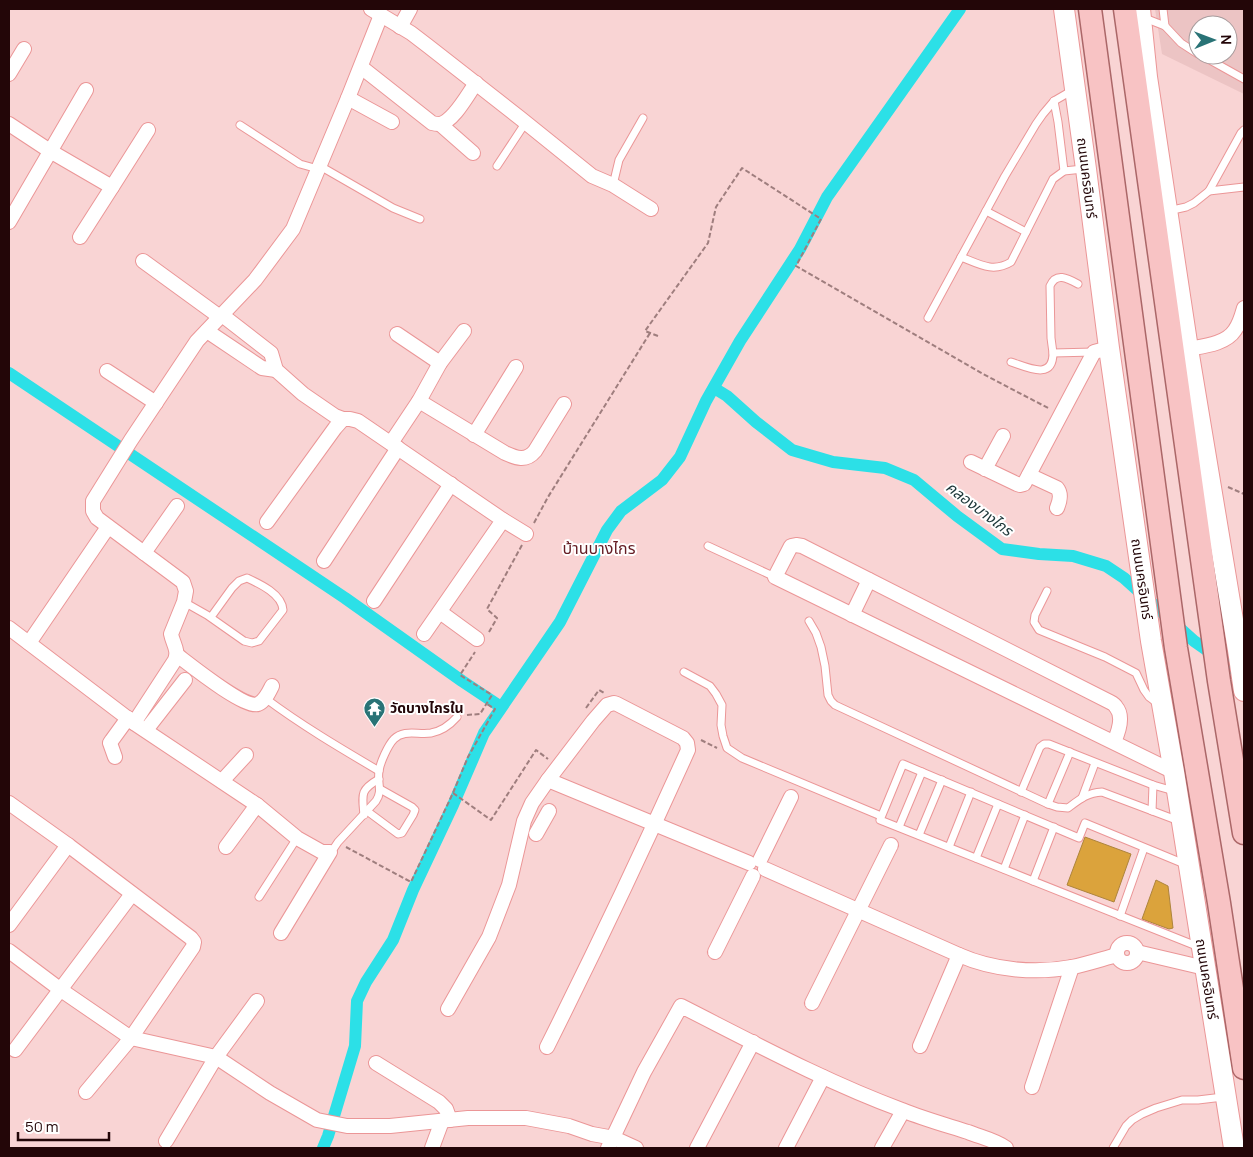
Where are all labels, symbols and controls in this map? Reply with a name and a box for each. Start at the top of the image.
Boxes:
north arrow [1188,15,1238,65]
text: N [1217,35,1236,45]
street label: ถนนนครอินทร์ [1073,136,1102,220]
water label: คลองบางไกร [942,477,1018,542]
district label: บ้านบางไกร [563,537,636,559]
street label: ถนนนครอินทร์ [1127,537,1158,621]
temple icon: วัดบางไกรใน [362,696,386,727]
place label: วัดบางไกรใน [390,698,464,717]
street label: ถนนนครอินทร์ [1192,937,1223,1021]
scale bar [18,1110,109,1142]
text: 50 m [25,1116,59,1137]

